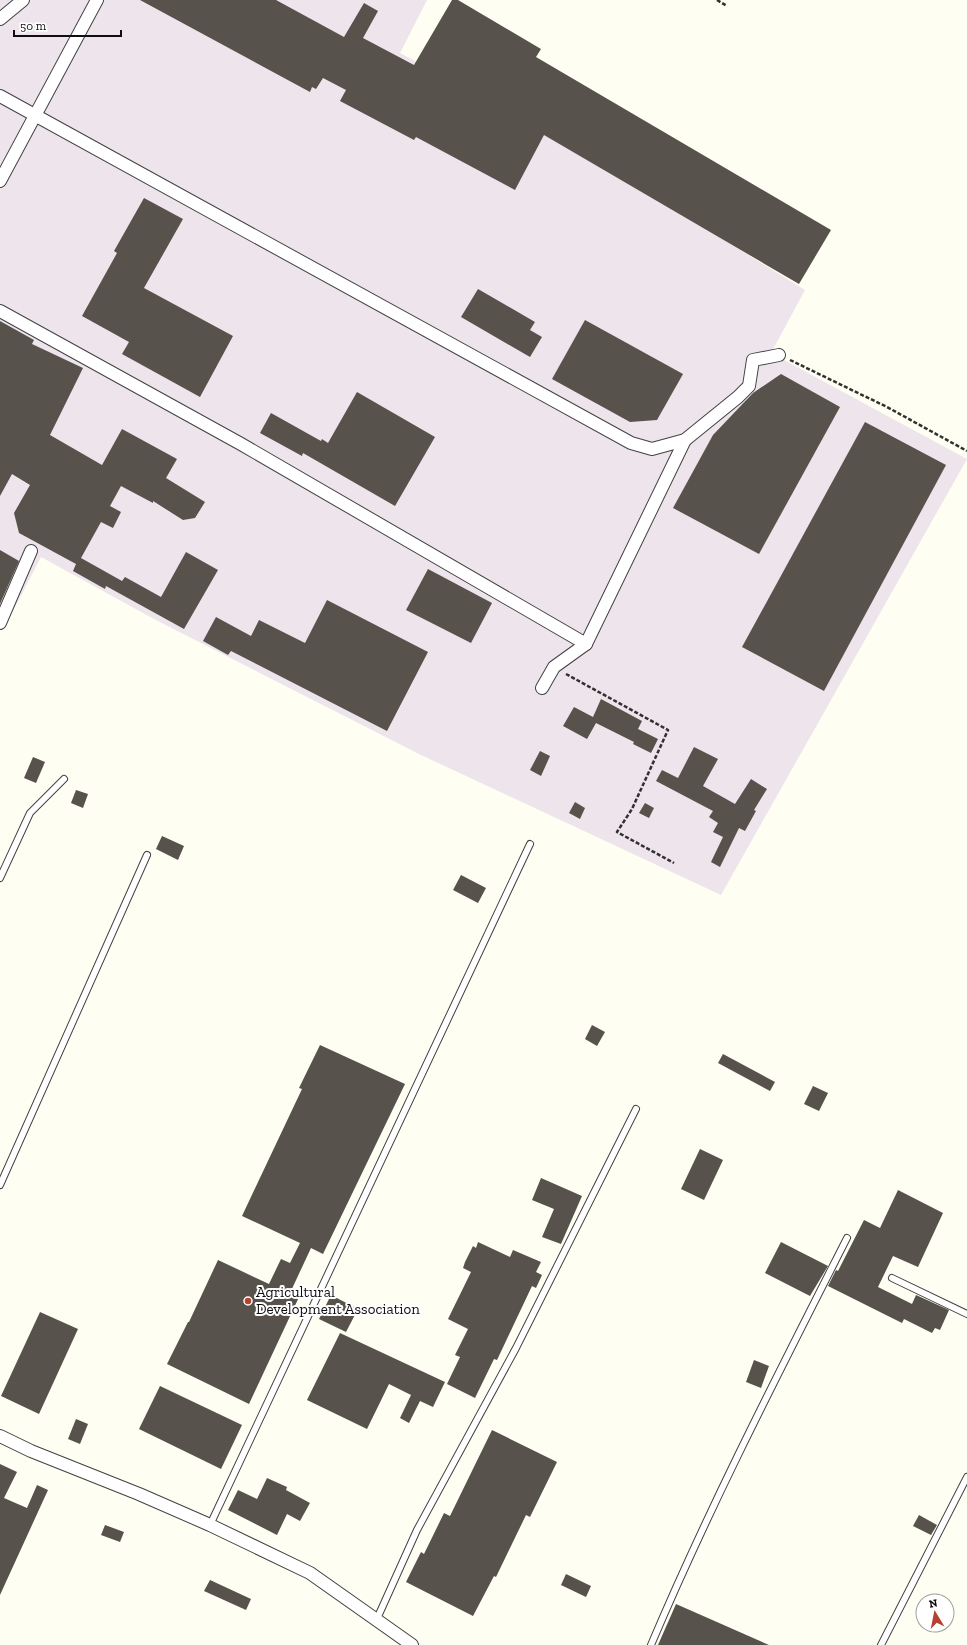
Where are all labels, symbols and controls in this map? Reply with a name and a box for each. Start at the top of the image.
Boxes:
scale bar [14,12,121,38]
text: 50 m [20,19,47,33]
place label: Agricultural Development Association [256,1283,420,1318]
marker: Agricultural Development Association [243,1296,253,1306]
north arrow [915,1593,955,1633]
text: N [928,1596,939,1611]

